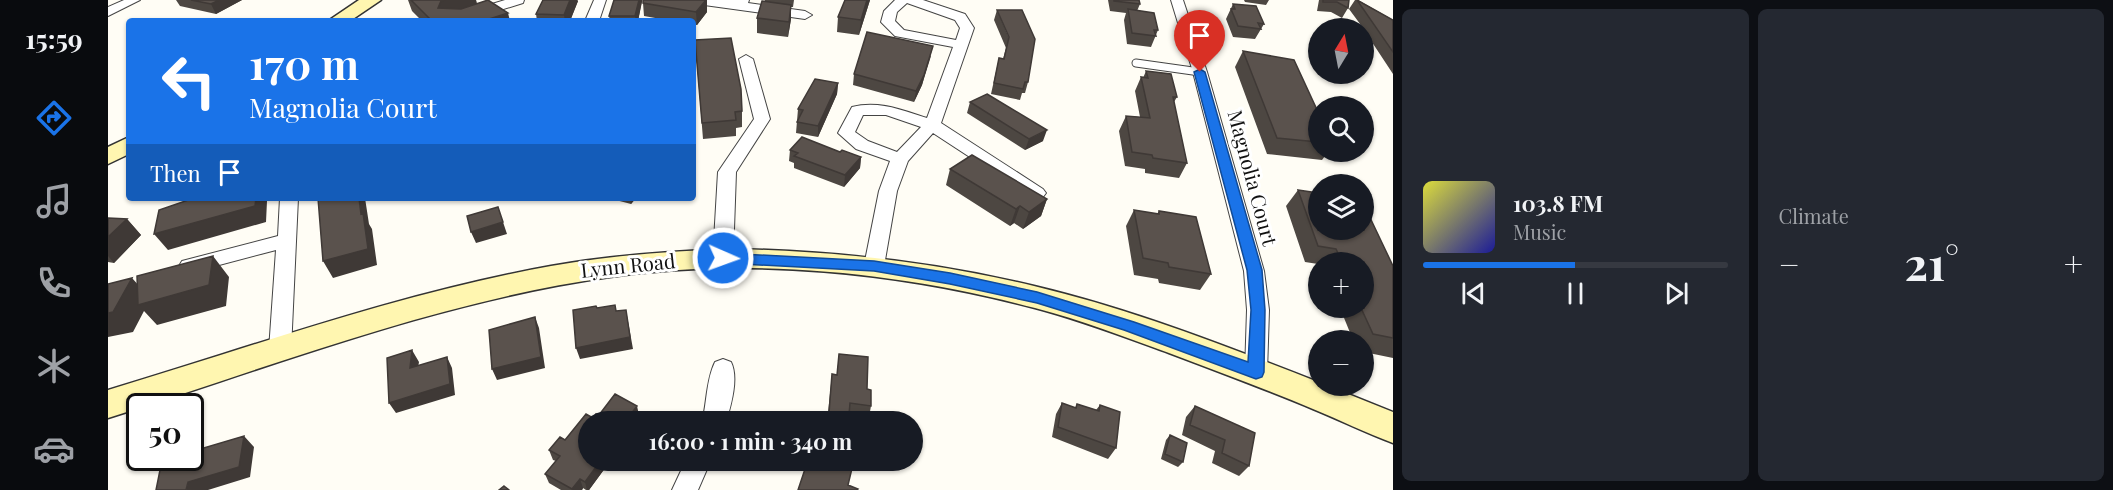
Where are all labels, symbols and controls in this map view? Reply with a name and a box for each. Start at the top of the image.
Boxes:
pin [1174,10,1225,72]
north arrow [1308,18,1374,84]
map controls [1308,18,1374,396]
icon: arrive [1183,19,1216,52]
text: 15:59 [25,20,83,56]
text: 170 m [249,35,359,91]
icon: left [150,42,228,120]
text: Magnolia Court [249,89,437,125]
button: search [1308,96,1374,162]
icon: directions [33,97,75,139]
street label: Magnolia Court [1222,107,1285,249]
icon: arrive [213,156,246,189]
text: Then [150,158,201,188]
button: layers [1308,174,1374,240]
icon: music [33,180,75,222]
text: 103.8 FM [1513,188,1603,218]
text: Climate [1779,202,1849,229]
text: Music [1513,218,1566,245]
position arrow [691,226,755,290]
text: 21° [1904,232,1959,292]
text: − [1779,241,1800,285]
text: + [2064,241,2083,285]
street label: Lynn Road [579,246,677,283]
button: + [1308,252,1374,318]
icon: phone [33,262,75,304]
icon: previous [1457,277,1490,310]
icon: pause [1559,277,1592,310]
icon: next [1660,277,1693,310]
button: − [1308,330,1374,396]
icon: climate [33,345,75,387]
speed limit sign: 50 [126,393,204,471]
text: 16:00 · 1 min · 340 m [649,426,852,456]
icon: car [33,428,75,470]

